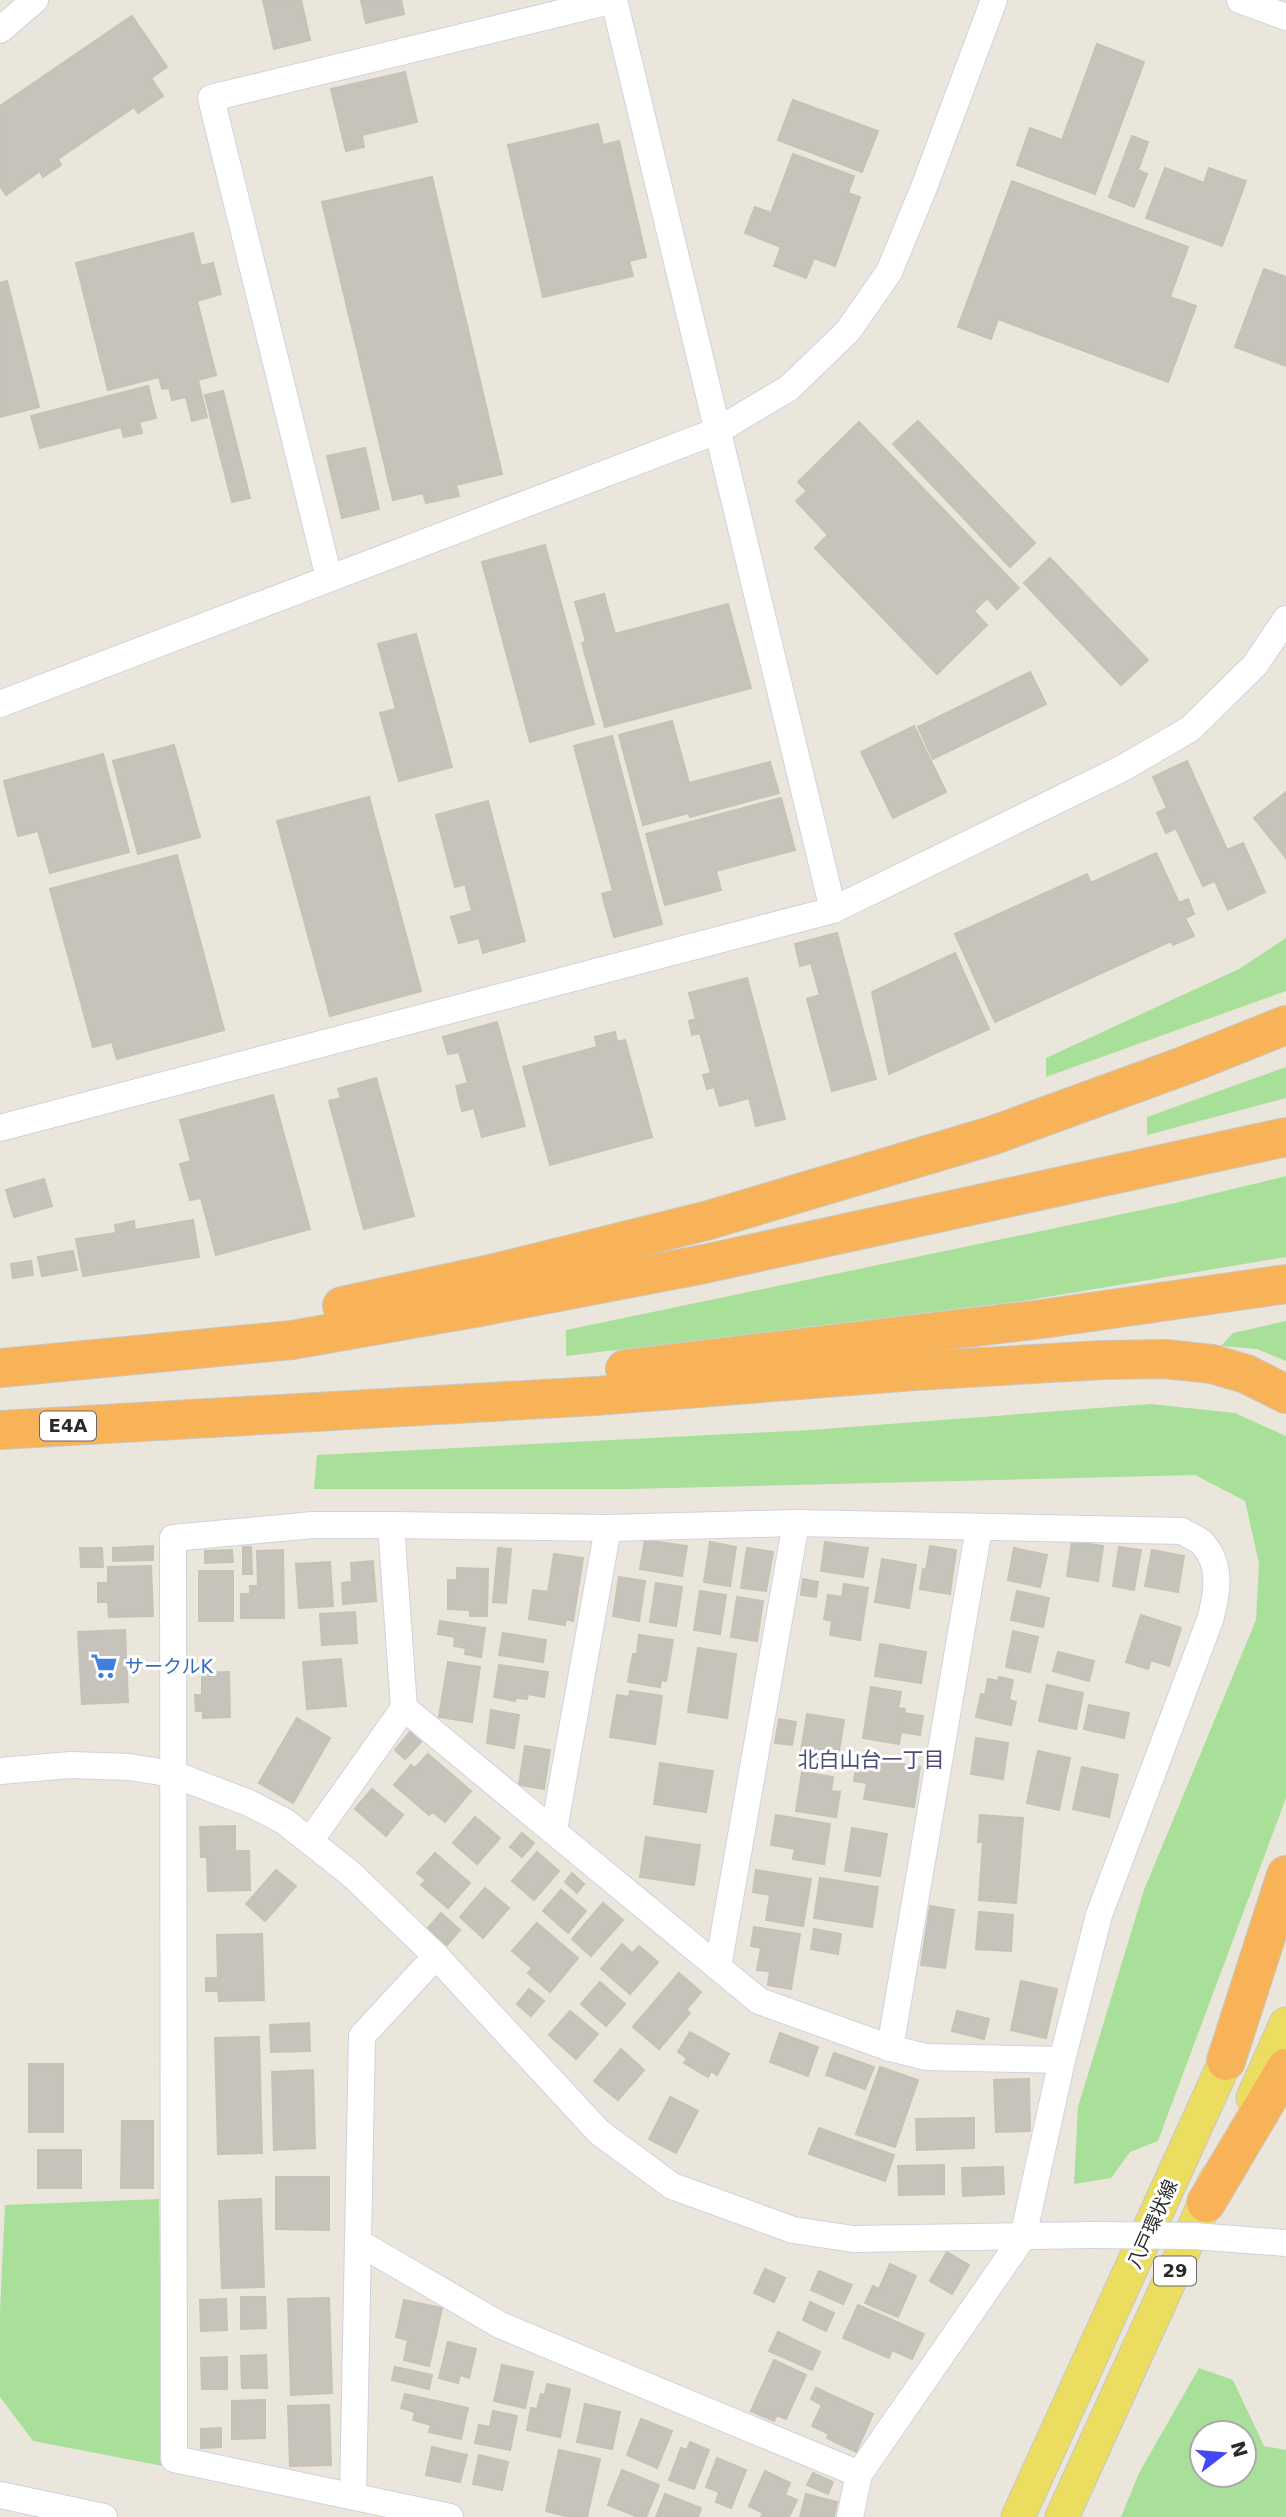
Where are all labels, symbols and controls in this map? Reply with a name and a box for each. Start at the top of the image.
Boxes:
road number: E4A [40,1412,96,1441]
supermarket icon: サークルK [89,1651,119,1681]
place label: サークルK [125,1655,213,1677]
district label: 北白山台一丁目 [798,1748,945,1772]
street label: 八戸環状線 [1123,2176,1181,2272]
road number: 29 [1154,2256,1196,2286]
north arrow [1188,2419,1258,2489]
text: N [1227,2439,1252,2460]

